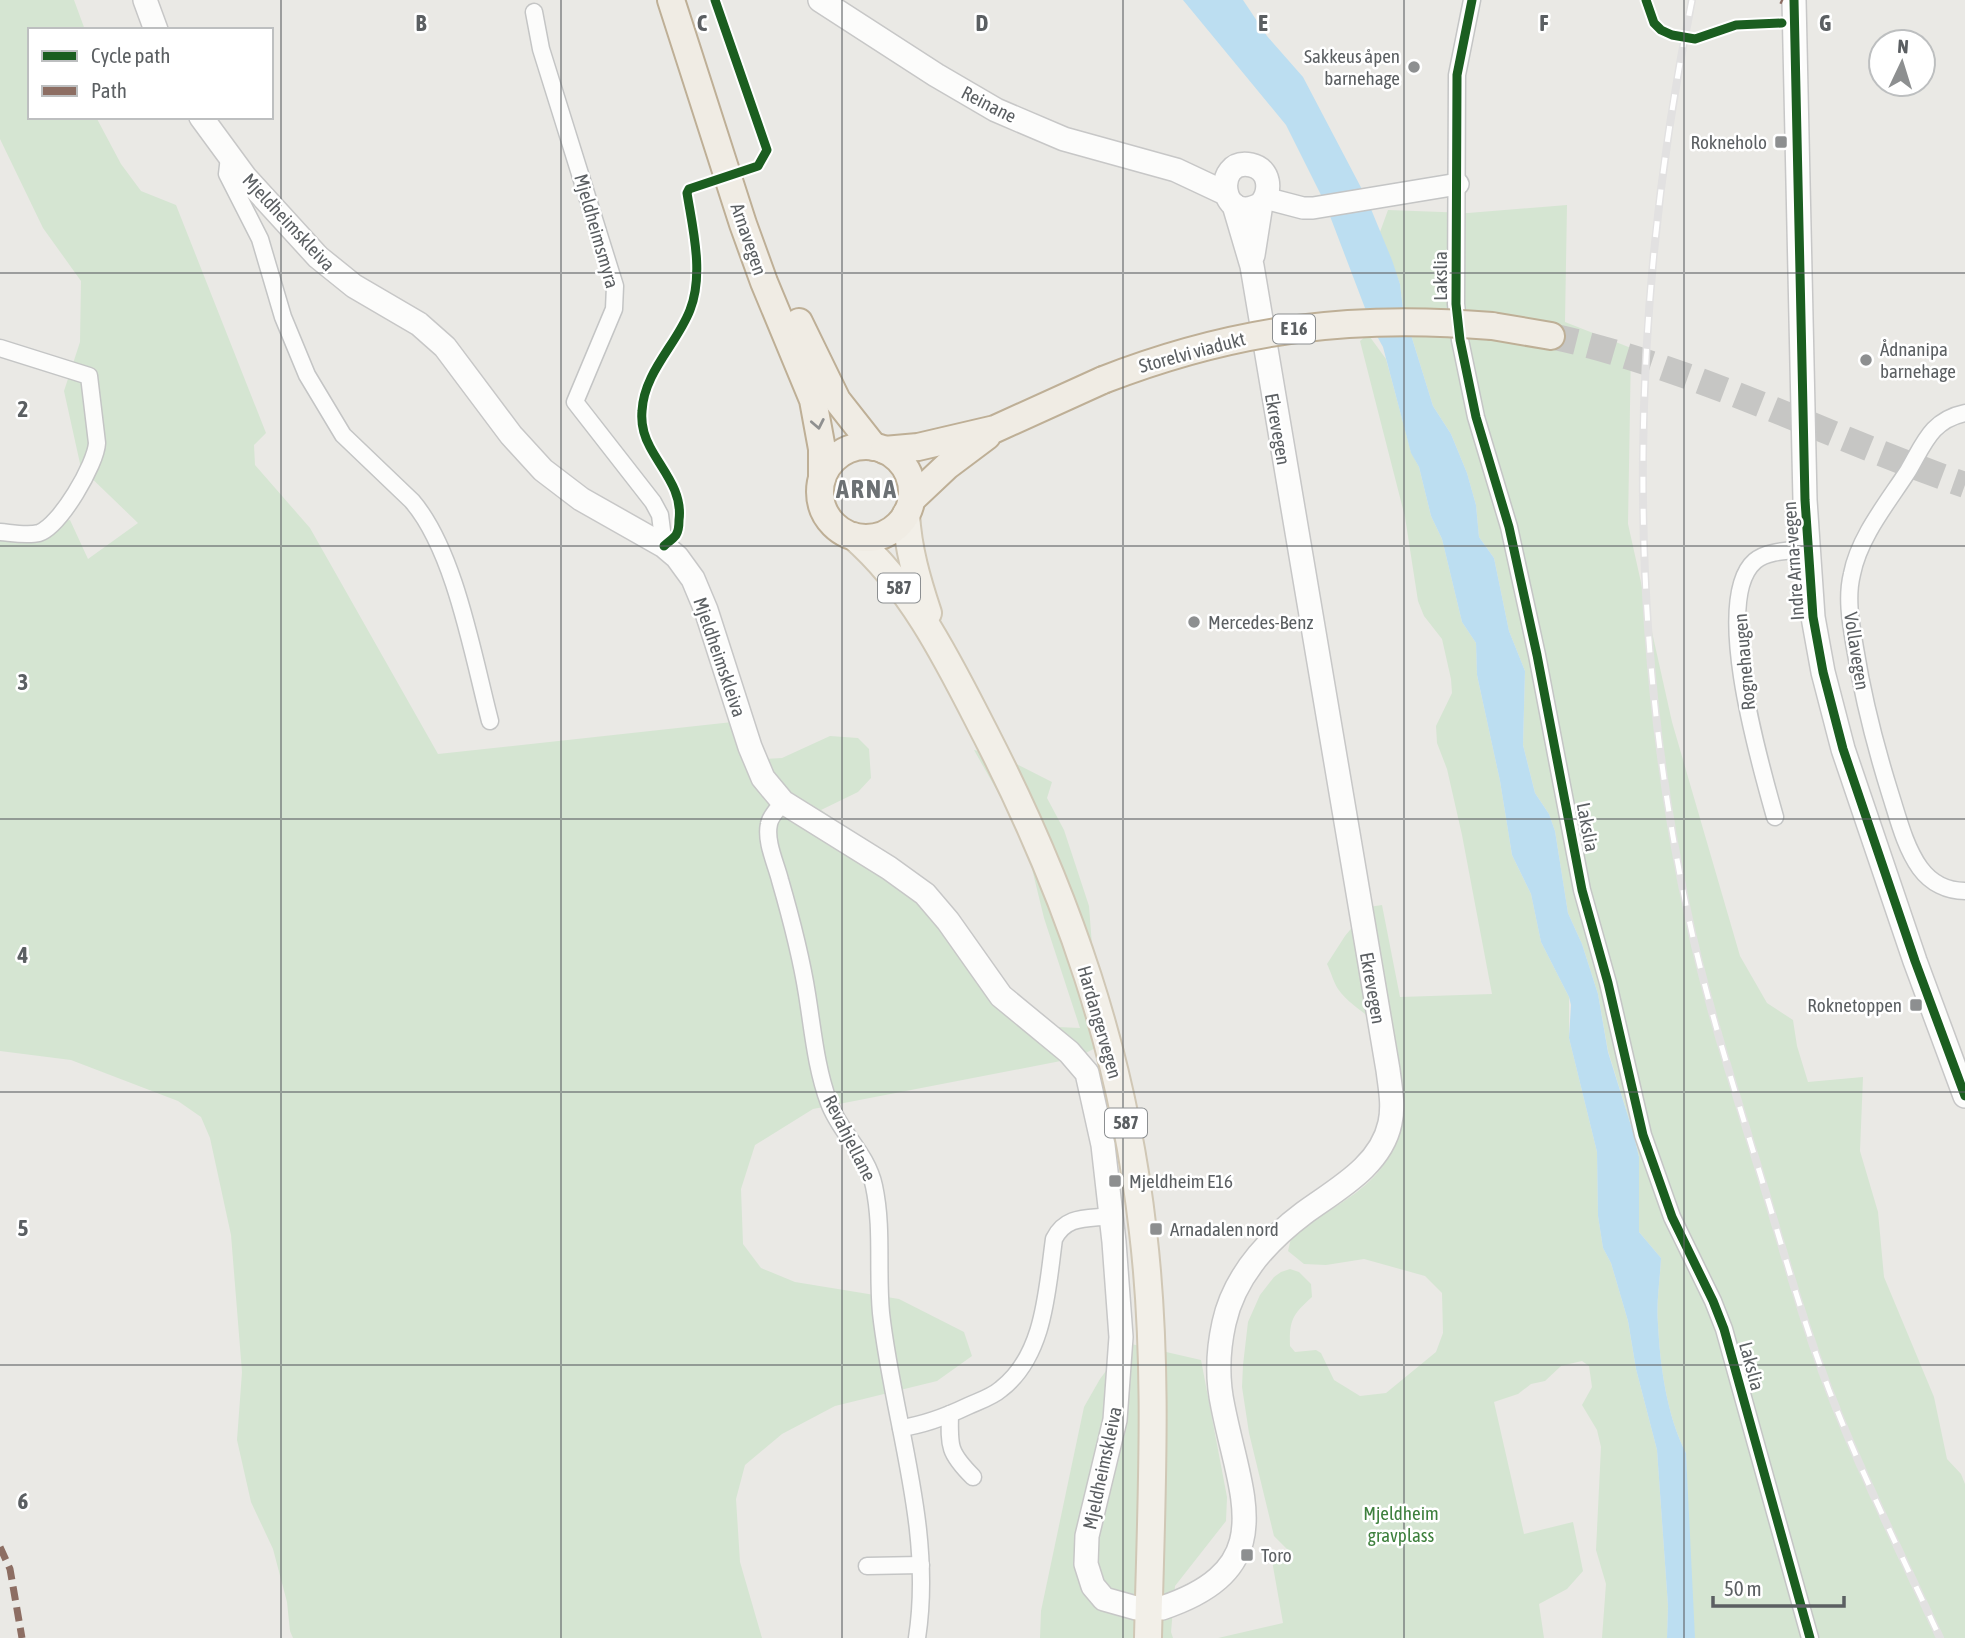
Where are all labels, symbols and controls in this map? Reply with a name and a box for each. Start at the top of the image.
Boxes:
text: B [416,10,427,36]
text: C [697,10,708,36]
text: D [976,10,989,36]
text: E [1258,10,1268,36]
text: F [1539,10,1549,36]
text: G [1819,10,1831,36]
legend [28,28,273,119]
north arrow [1867,28,1937,98]
text: N [1897,35,1910,57]
text: Cycle path [91,43,170,67]
place label: Sakkeus åpen barnehage [1304,45,1400,89]
marker: Sakkeus åpen barnehage [1406,59,1422,75]
text: Path [91,78,127,102]
street label: Reinane [958,81,1020,127]
place label: Rokneholo [1690,131,1767,153]
marker: Rokneholo [1773,134,1789,150]
street label: Mjeldheimskleiva [238,169,340,275]
street label: Mjeldheimsmyra [570,171,624,291]
street label: Arnavegen [726,200,772,278]
street label: Lakslia [1429,251,1451,301]
road number: E 16 [1273,314,1315,344]
street label: Storelvi viadukt [1136,327,1248,377]
place label: Ådnanipa barnehage [1880,338,1956,382]
marker: Ådnanipa barnehage [1858,352,1874,368]
street label: Ekrevegen [1261,391,1295,467]
text: 2 [18,396,28,422]
one-way arrow [810,418,825,430]
district label: ARNA [835,474,898,504]
street label: Indre Arna-vegen [1778,501,1808,621]
road number: 587 [878,574,920,602]
street label: Mjeldheimskleiva [689,594,751,720]
place label: Mercedes-Benz [1208,611,1313,633]
street label: Vollavegen [1840,611,1874,691]
street label: Rognehaugen [1729,613,1759,711]
marker: Mercedes-Benz [1186,614,1202,630]
text: 3 [18,669,28,695]
street label: Lakslia [1572,801,1604,853]
text: 4 [17,942,29,968]
street label: Ekrevegen [1356,950,1390,1026]
street label: Hardangervegen [1073,963,1127,1081]
place label: Roknetoppen [1807,994,1902,1016]
marker: Roknetoppen [1908,997,1924,1013]
street label: Revahjellane [819,1091,881,1185]
road number: 587 [1105,1108,1147,1138]
place label: Mjeldheim E16 [1129,1170,1233,1192]
marker: Mjeldheim E16 [1107,1173,1123,1189]
text: 5 [18,1215,29,1241]
place label: Arnadalen nord [1170,1218,1279,1240]
marker: Arnadalen nord [1148,1221,1164,1237]
street label: Lakslia [1735,1339,1769,1393]
street label: Mjeldheimskleiva [1078,1405,1126,1531]
text: 6 [18,1488,29,1514]
park label: Mjeldheim gravplass [1363,1502,1439,1546]
place label: Toro [1261,1544,1292,1566]
marker: Toro [1239,1547,1255,1563]
scale bar [1713,1564,1844,1608]
text: 50 m [1724,1576,1762,1600]

